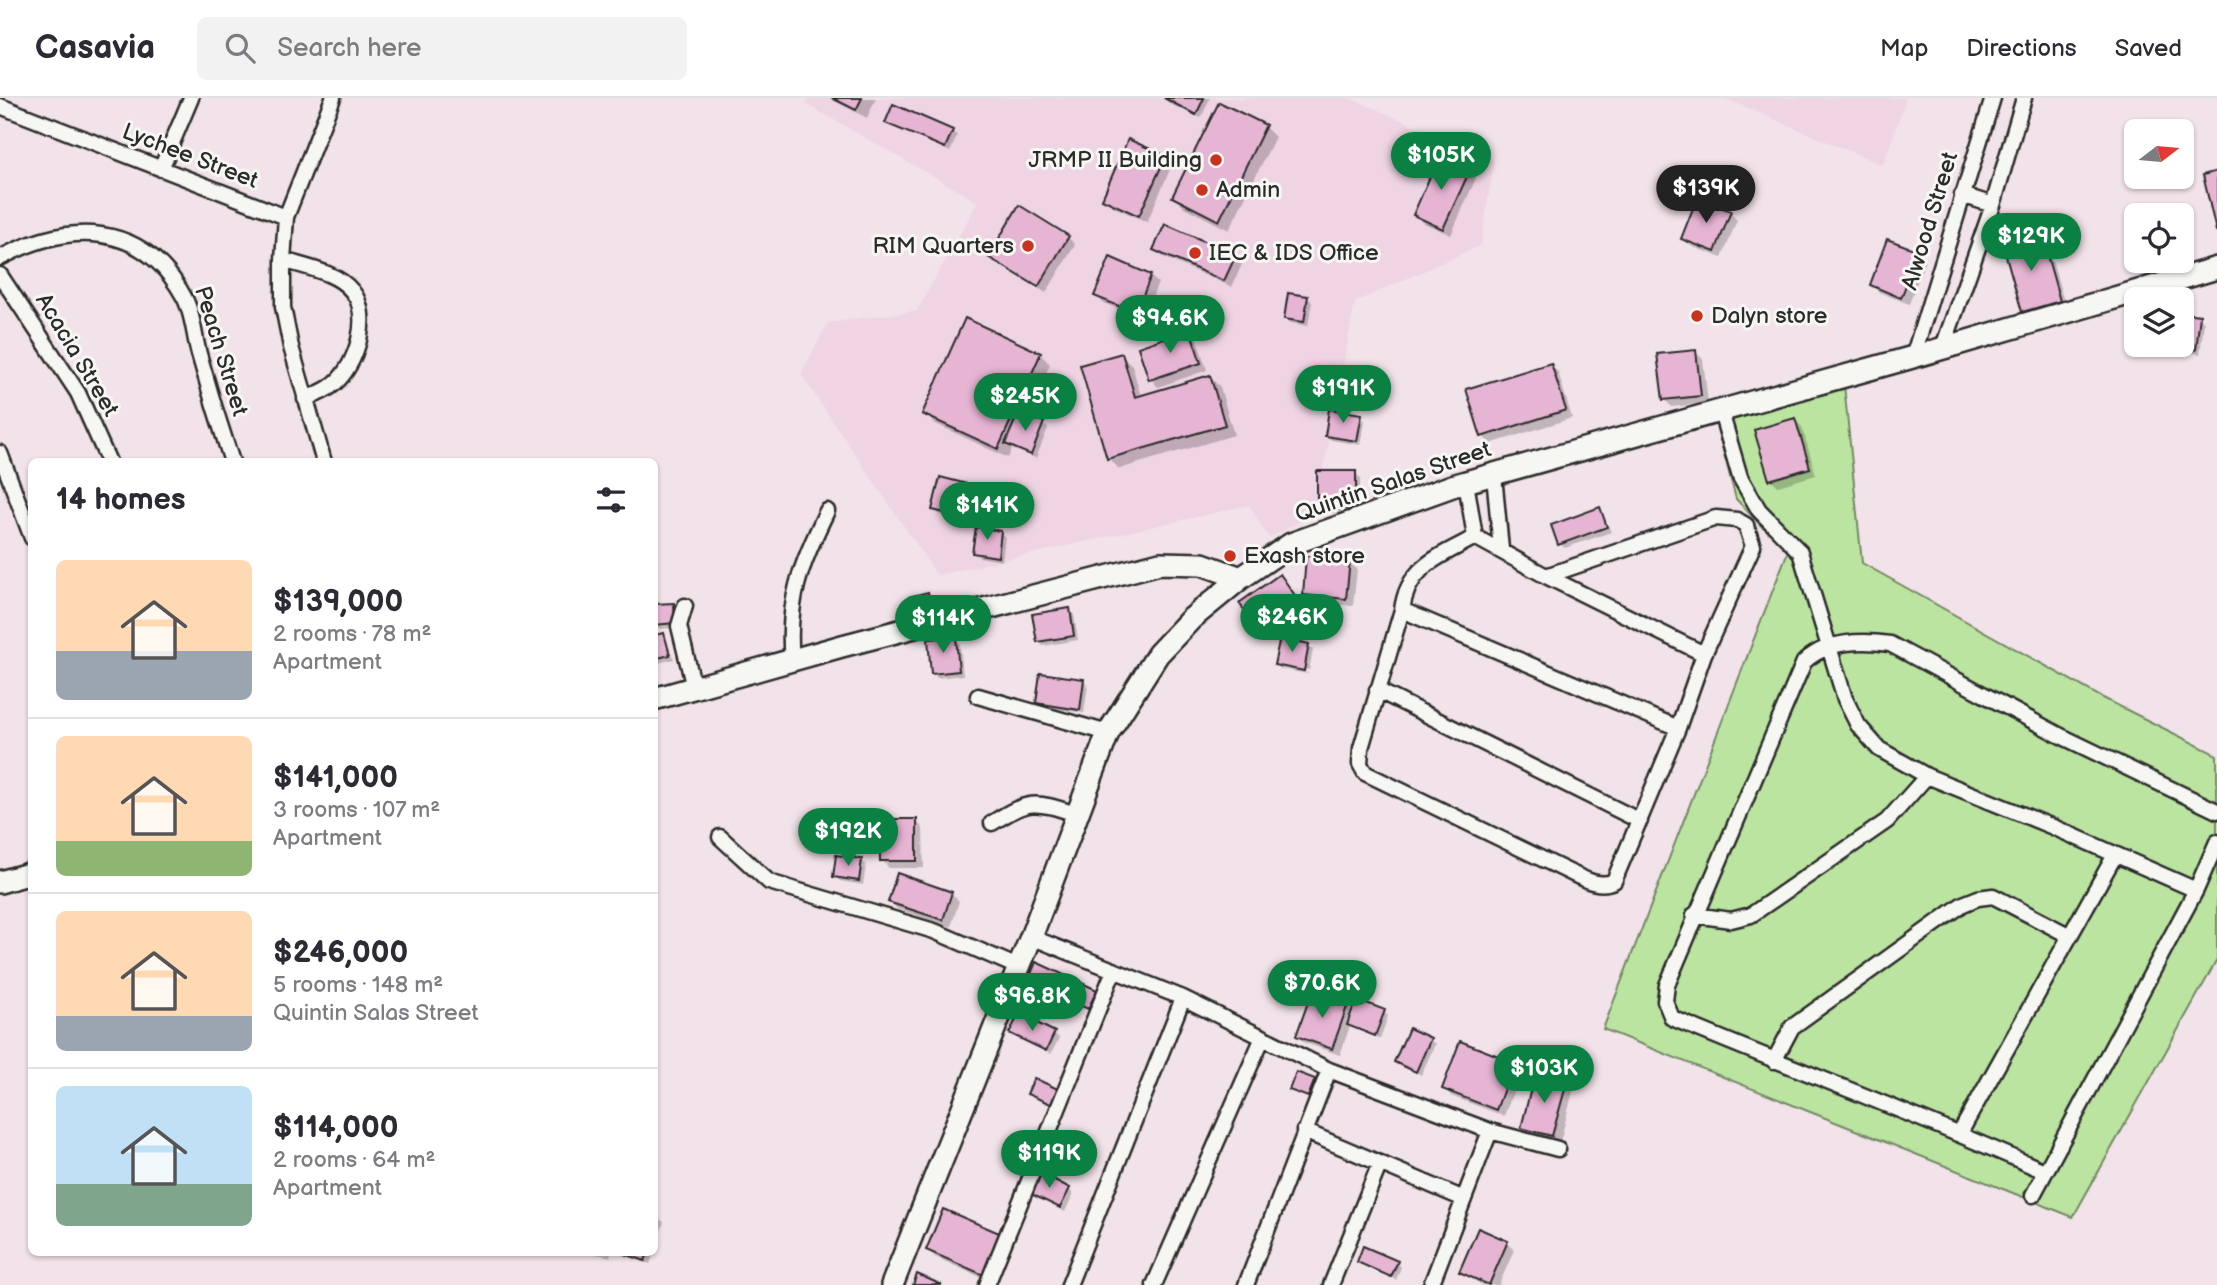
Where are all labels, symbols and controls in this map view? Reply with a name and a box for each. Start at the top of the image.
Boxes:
search box [197,17,687,80]
text: Casavia [35,28,155,68]
icon: search [221,29,259,67]
text: Search here [277,33,421,64]
text: Map [1880,34,1928,63]
text: Directions [1966,34,2077,63]
text: Saved [2115,34,2182,63]
street label: Lychee Street [118,117,262,195]
north arrow [2124,119,2194,189]
map controls [2124,119,2194,357]
pin: $105K [1392,132,1490,192]
text: $105K [1407,141,1475,169]
place label: JRMP II Building [1029,146,1202,174]
street label: Alwood Street [1896,149,1964,293]
marker: JRMP II Building [1208,152,1224,168]
pin: $139K [1657,166,1755,225]
text: $139K [1672,174,1740,202]
place label: Admin [1216,176,1280,204]
marker: Admin [1194,182,1210,198]
button: locate [2124,203,2194,273]
pin: $129K [1982,214,2080,273]
text: $129K [1997,222,2065,250]
place label: RIM Quarters [872,232,1014,260]
marker: RIM Quarters [1020,238,1036,254]
place label: IEC & IDS Office [1209,239,1379,267]
marker: IEC & IDS Office [1187,245,1203,261]
street label: Peach Street [188,283,254,419]
button: layers [2124,287,2194,357]
street label: Acacia Street [29,288,125,422]
pin: $94.6K [1113,296,1227,355]
place label: Dalyn store [1711,302,1827,330]
text: $94.6K [1132,304,1208,332]
marker: Dalyn store [1689,308,1705,324]
pin: $191K [1294,366,1392,425]
pin: $245K [976,374,1074,433]
text: $191K [1311,374,1375,402]
text: $245K [990,382,1060,410]
street label: Quintin Salas Street [1291,435,1495,529]
icon: filters [592,481,630,519]
text: 14 homes [56,482,185,518]
pin: $141K [938,482,1036,542]
text: $141K [955,491,1019,519]
place label: Exash store [1244,542,1365,570]
marker: Exash store [1222,548,1238,564]
text: $139,000 [273,584,403,620]
icon: home [112,588,196,672]
pin: $246K [1243,594,1341,654]
pin: $114K [894,596,992,655]
text: $246K [1256,603,1328,631]
text: $114K [911,604,975,632]
text: 2 rooms · 78 m² [273,620,431,648]
text: Apartment [273,648,382,676]
text: $141,000 [273,760,398,796]
icon: home [112,764,196,848]
text: 3 rooms · 107 m² [273,796,440,824]
pin: $192K [799,808,897,868]
text: $192K [814,817,882,845]
text: Apartment [273,824,382,852]
text: $246,000 [273,935,408,971]
icon: home [112,939,196,1023]
pin: $70.6K [1265,960,1379,1020]
text: $70.6K [1284,969,1360,997]
text: 5 rooms · 148 m² [273,971,443,999]
pin: $96.8K [975,974,1089,1033]
text: $96.8K [993,982,1071,1010]
text: Quintin Salas Street [273,999,478,1027]
pin: $103K [1495,1046,1593,1105]
text: $103K [1510,1054,1578,1082]
text: $114,000 [273,1110,398,1146]
icon: home [112,1114,196,1198]
pin: $119K [1000,1130,1098,1190]
text: $119K [1017,1139,1081,1167]
text: 2 rooms · 64 m² [273,1146,435,1174]
text: Apartment [273,1174,382,1202]

